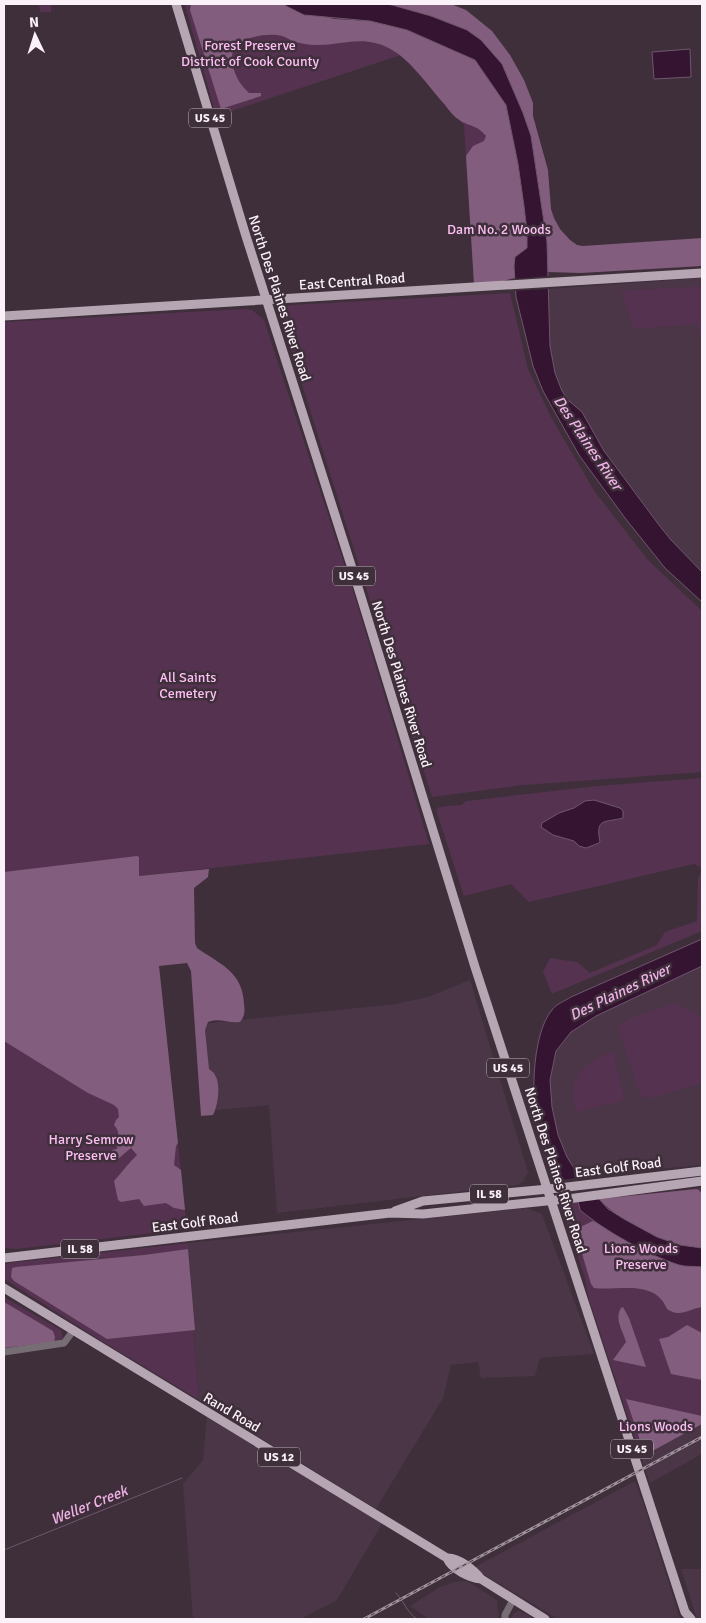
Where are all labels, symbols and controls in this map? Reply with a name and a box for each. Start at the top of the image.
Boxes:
north arrow [10,10,60,60]
text: N [29,14,40,31]
park label: Forest Preserve District of Cook County [181,37,319,70]
road number: US 45 [189,109,231,128]
street label: North Des Plaines River Road [245,213,314,383]
park label: Dam No. 2 Woods [447,221,551,238]
street label: East Central Road [298,269,406,294]
water label: Des Plaines River [550,392,628,496]
road number: US 45 [333,566,375,586]
street label: North Des Plaines River Road [368,599,435,770]
park label: All Saints Cemetery [159,669,217,702]
water label: Des Plaines River [567,959,676,1024]
road number: US 45 [487,1058,529,1078]
street label: North Des Plaines River Road [521,1085,590,1255]
park label: Harry Semrow Preserve [49,1131,133,1164]
street label: East Golf Road [574,1154,662,1181]
road number: IL 58 [470,1184,508,1204]
street label: East Golf Road [151,1209,239,1236]
road number: IL 58 [61,1240,99,1258]
park label: Lions Woods Preserve [604,1240,678,1273]
street label: Rand Road [200,1389,263,1436]
park label: Lions Woods [619,1418,693,1435]
road number: US 45 [611,1440,653,1458]
road number: US 12 [258,1448,300,1466]
water label: Weller Creek [48,1481,131,1529]

